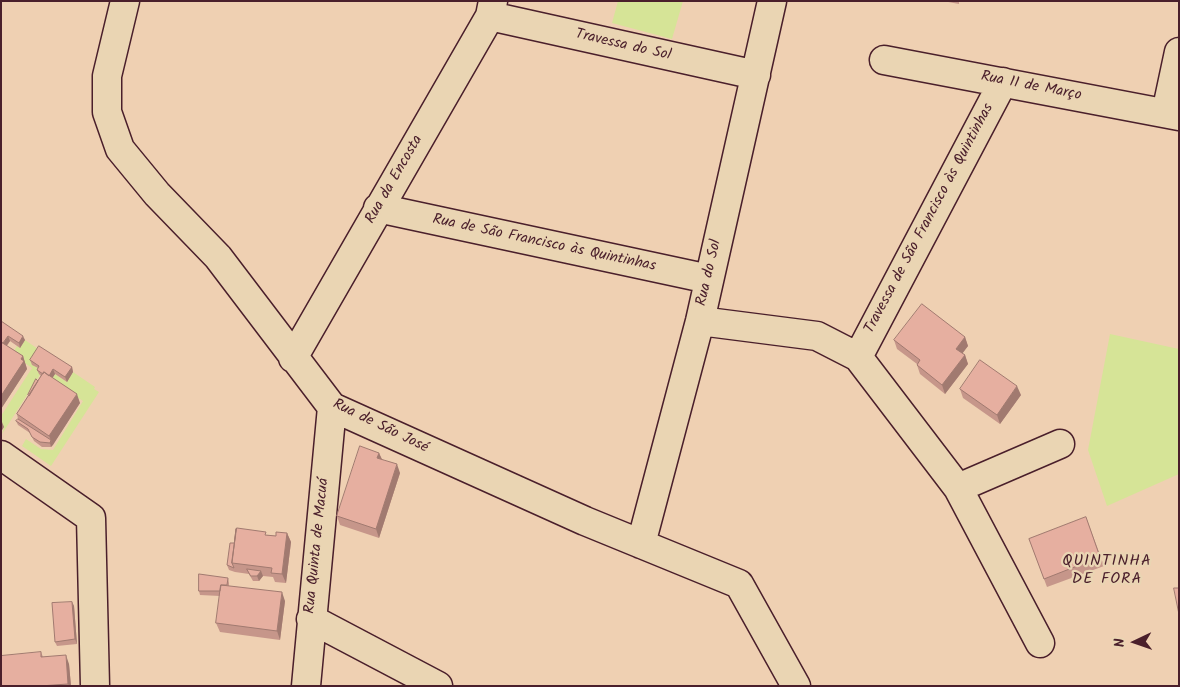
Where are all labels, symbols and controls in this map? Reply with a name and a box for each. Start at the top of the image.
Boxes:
street label: Travessa do Sol [573,26,673,66]
street label: Rua 11 de Março [979,68,1083,106]
street label: Travessa de São Francisco às Quintinhas [862,101,998,337]
street label: Rua da Encosta [362,133,428,227]
street label: Rua de São Francisco às Quintinhas [431,212,657,276]
street label: Rua do Sol [694,238,726,308]
street label: Rua de São José [329,396,431,458]
street label: Rua Quinta de Macuá [302,477,334,615]
district label: QUINTINHA DE FORA [1061,552,1153,590]
north arrow [1110,617,1160,667]
text: N [1109,638,1131,648]

